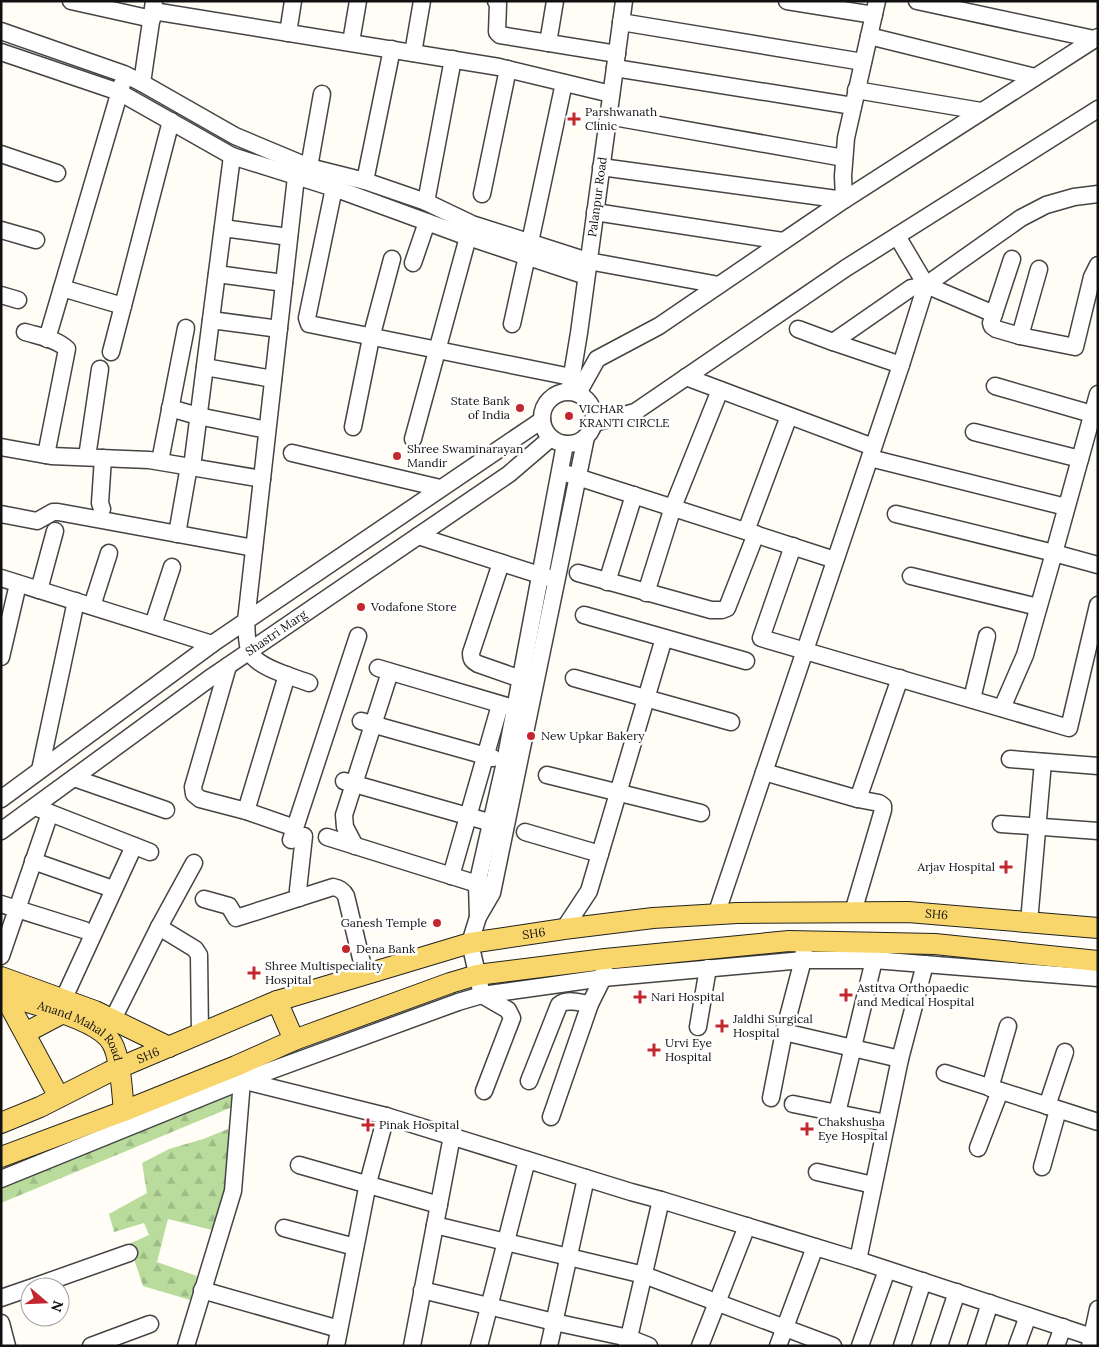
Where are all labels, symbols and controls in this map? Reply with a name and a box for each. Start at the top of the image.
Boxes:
place label: Parshwanath Clinic [585,104,657,133]
marker: Parshwanath Clinic [567,112,581,126]
street label: Palanpur Road [584,156,610,238]
place label: State Bank of India [451,393,511,422]
place label: VICHAR KRANTI CIRCLE [578,401,670,430]
marker: State Bank of India [514,402,526,414]
marker: VICHAR KRANTI CIRCLE [563,410,575,422]
place label: Shree Swaminarayan Mandir [407,441,523,470]
marker: Shree Swaminarayan Mandir [391,450,403,462]
place label: Vodafone Store [370,599,457,614]
marker: Vodafone Store [355,601,367,613]
street label: Shastri Marg [242,606,310,659]
place label: New Upkar Bakery [541,728,645,743]
marker: New Upkar Bakery [525,730,537,742]
place label: Arjav Hospital [916,859,995,874]
marker: Arjav Hospital [999,860,1013,874]
street label: SH6 [924,905,949,922]
place label: Ganesh Temple [341,915,427,930]
marker: Ganesh Temple [431,917,443,929]
street label: SH6 [521,924,546,942]
place label: Dena Bank [356,941,416,956]
marker: Dena Bank [340,943,352,955]
place label: Shree Multispeciality Hospital [265,958,383,987]
marker: Shree Multispeciality Hospital [247,966,261,980]
place label: Astitva Orthopaedic and Medical Hospital [856,980,974,1009]
marker: Astitva Orthopaedic and Medical Hospital [839,988,853,1002]
place label: Nari Hospital [651,989,725,1004]
marker: Nari Hospital [633,990,647,1004]
street label: Anand Mahal Road [35,997,126,1062]
place label: Jaldhi Surgical Hospital [732,1011,813,1040]
marker: Jaldhi Surgical Hospital [715,1019,729,1033]
place label: Urvi Eye Hospital [665,1035,712,1064]
marker: Urvi Eye Hospital [647,1043,661,1057]
street label: SH6 [134,1044,162,1066]
place label: Chakshusha Eye Hospital [818,1114,888,1143]
place label: Pinak Hospital [379,1117,459,1132]
marker: Pinak Hospital [361,1118,375,1132]
marker: Chakshusha Eye Hospital [800,1122,814,1136]
north arrow [20,1277,70,1327]
text: N [47,1298,68,1314]

